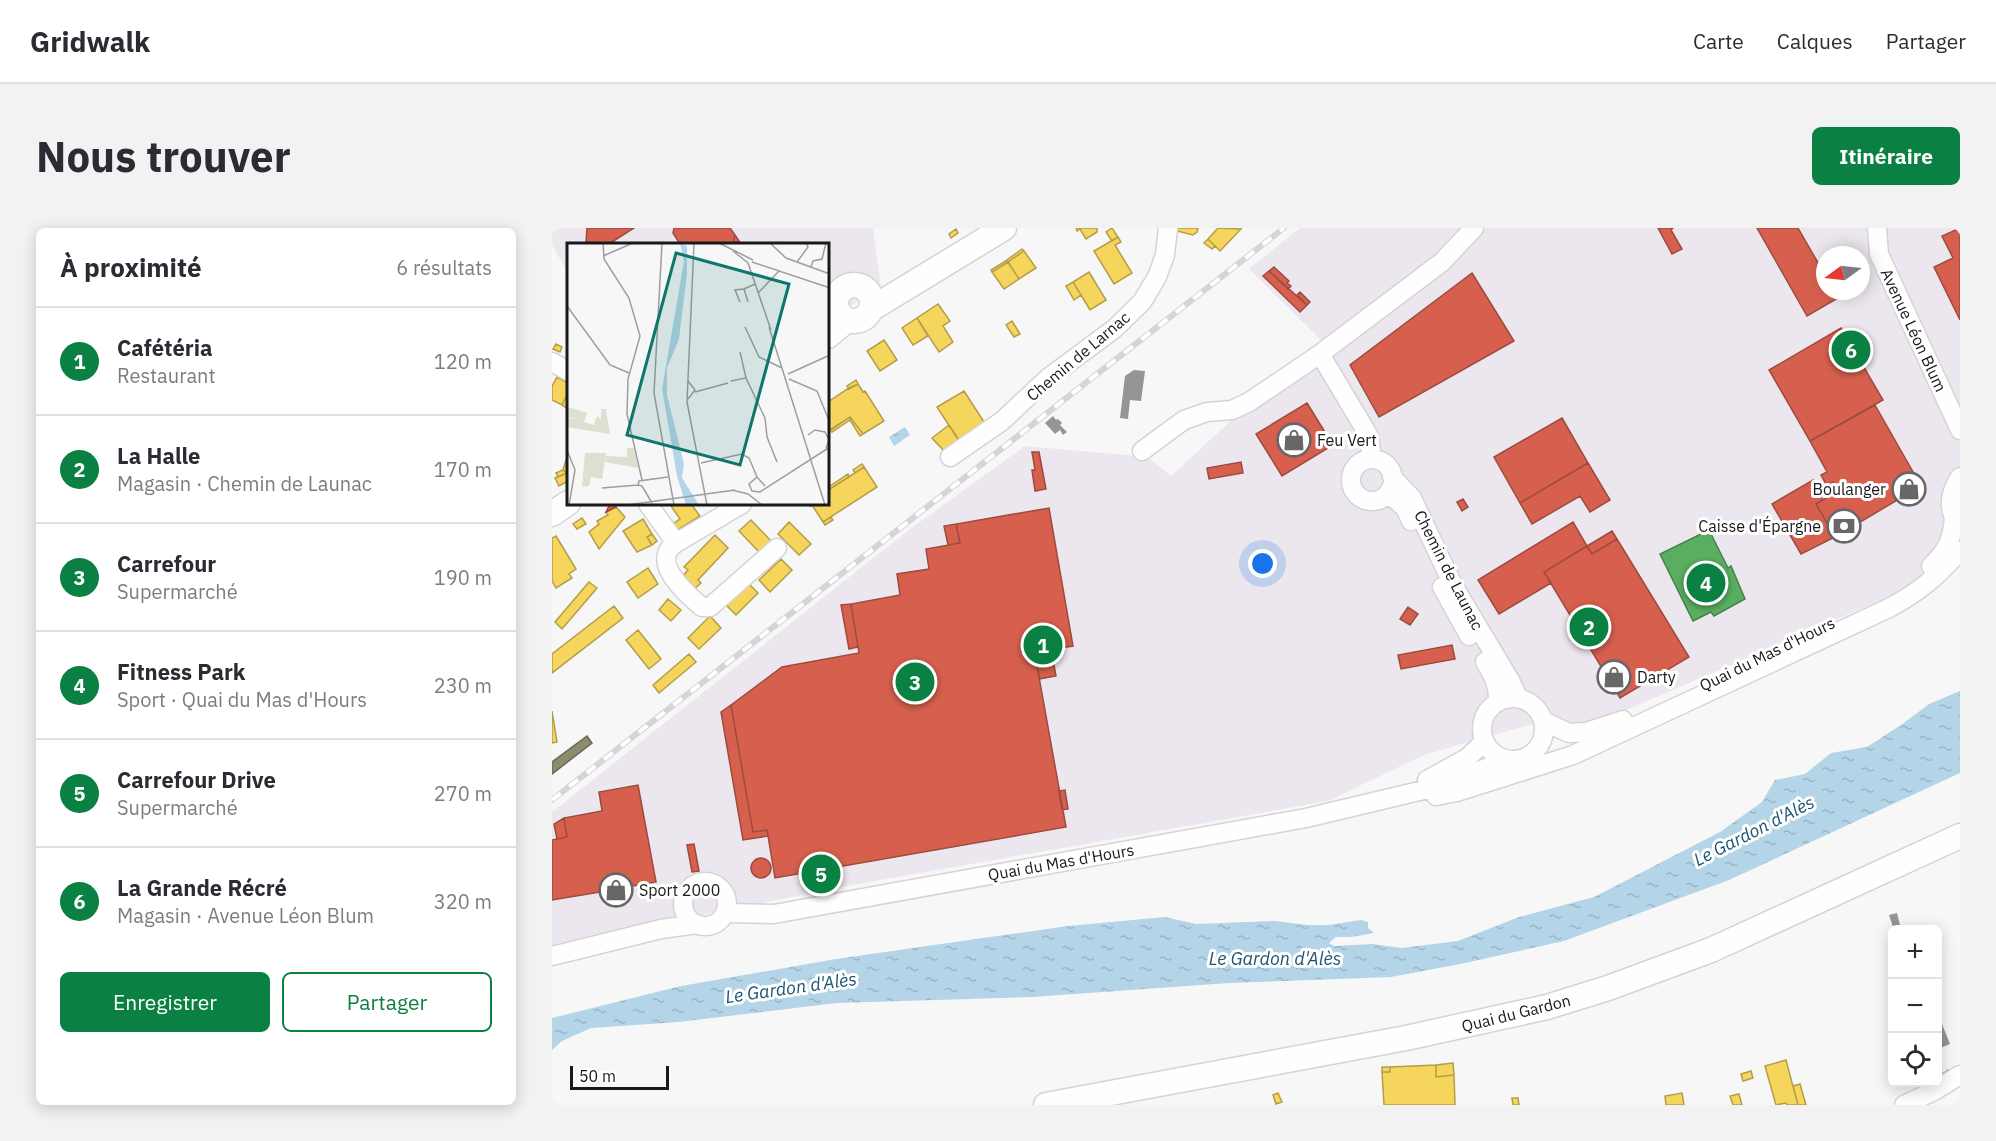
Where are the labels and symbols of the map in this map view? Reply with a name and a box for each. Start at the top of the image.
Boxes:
inset map [567,243,830,506]
north arrow [1816,246,1870,300]
street label: Avenue Léon Blum [1877,265,1951,395]
street label: Chemin de Larnac [1022,307,1134,405]
pin: 6 [1832,328,1870,372]
shop icon: Feu Vert [1276,422,1312,458]
place label: Feu Vert [1317,430,1377,450]
shop icon: Boulanger [1891,471,1927,507]
place label: Boulanger [1813,479,1886,499]
street label: Chemin de Launac [1410,507,1488,633]
bank icon: Caisse d'Épargne [1826,508,1862,544]
place label: Caisse d'Épargne [1698,515,1821,536]
your location [1248,549,1277,578]
pin: 4 [1686,560,1726,606]
pin: 2 [1570,604,1608,650]
street label: Quai du Mas d'Hours [1696,613,1838,695]
pin: 1 [1024,622,1062,668]
shop icon: Darty [1596,659,1632,695]
pin: 3 [896,660,934,704]
place label: Darty [1637,667,1676,687]
water label: Le Gardon d'Alès [1690,790,1818,871]
street label: Quai du Mas d'Hours [986,839,1136,885]
pin: 5 [802,852,840,896]
shop icon: Sport 2000 [598,872,634,908]
place label: Sport 2000 [639,880,720,900]
water label: Le Gardon d'Alès [1209,947,1341,970]
water label: Le Gardon d'Alès [724,967,858,1008]
street label: Quai du Gardon [1459,990,1573,1036]
scale bar [570,1063,669,1090]

